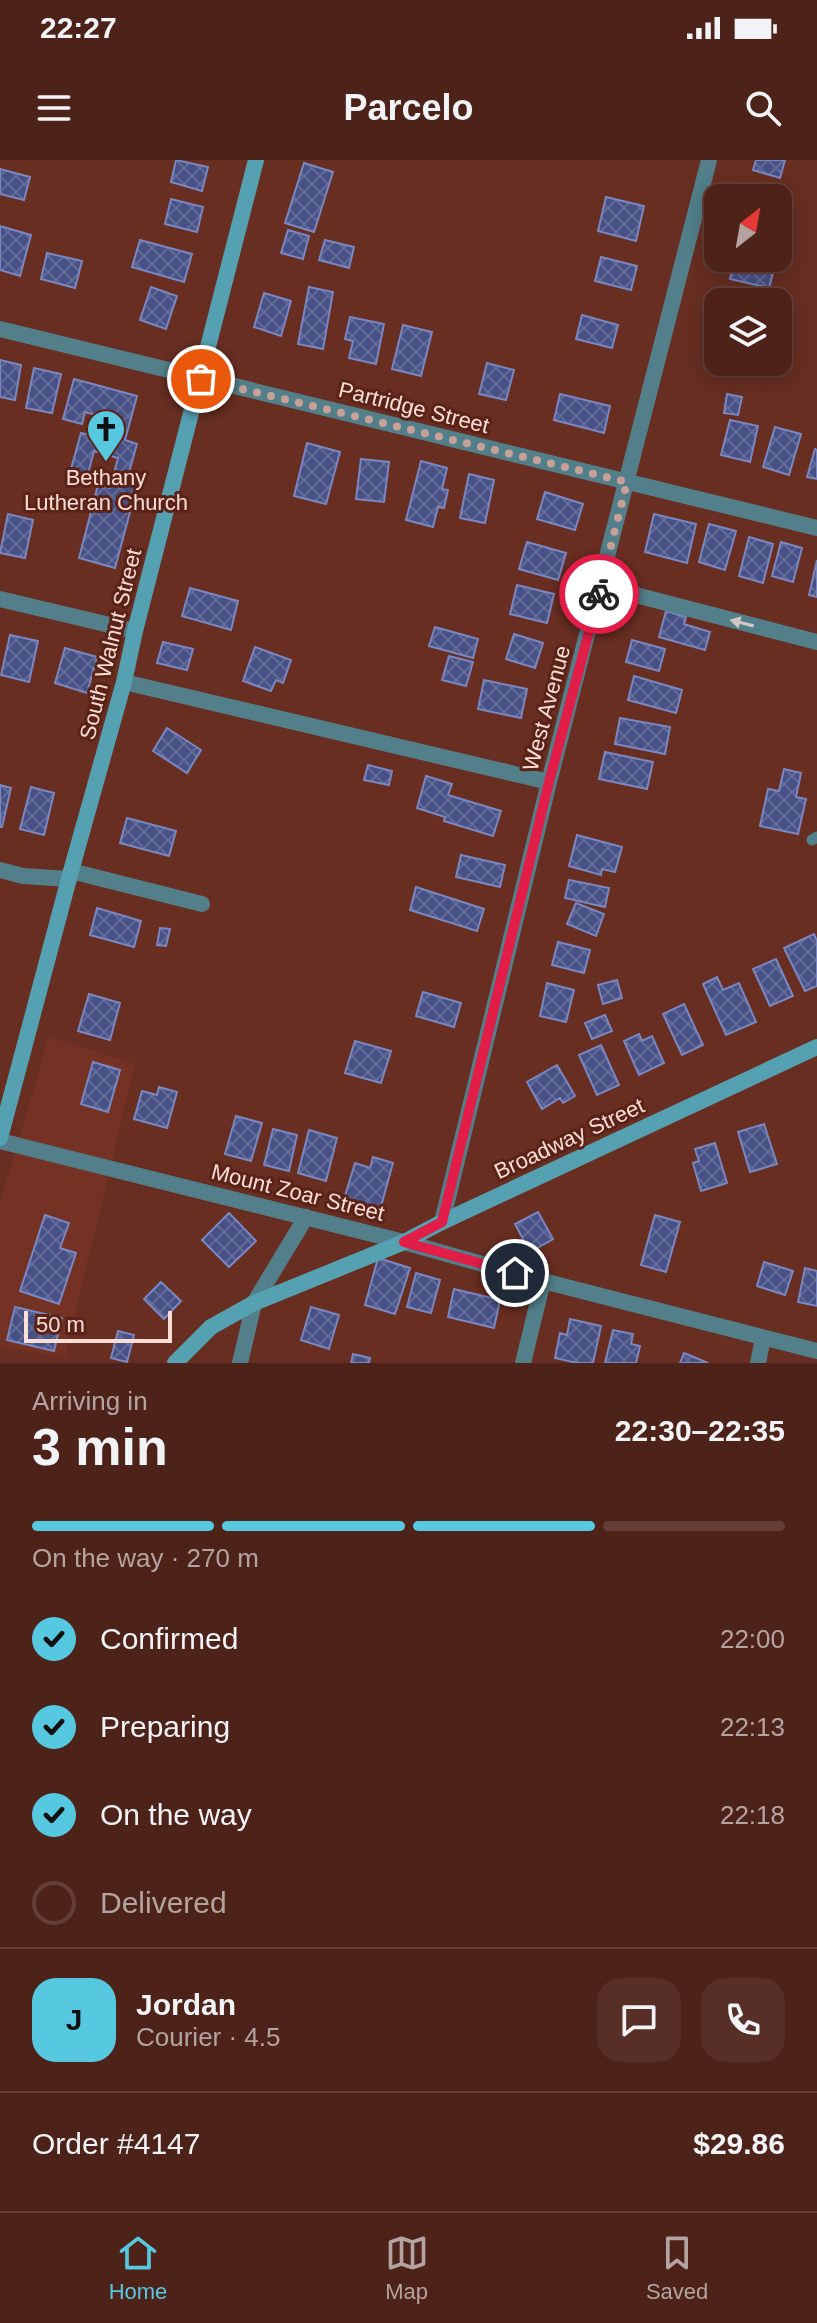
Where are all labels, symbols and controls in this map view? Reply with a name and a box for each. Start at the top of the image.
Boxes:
text: 22:27 [40,11,117,44]
icon: menu [32,86,76,130]
icon: search [741,86,785,130]
text: Parcelo [343,87,474,128]
north arrow [704,184,792,272]
map controls [704,184,792,376]
button: layers [704,288,792,376]
pin [167,345,235,413]
icon: bag [179,357,223,401]
street label: Partridge Street [336,377,492,438]
church icon: Bethany Lutheran Church [85,408,127,463]
place label: Bethany Lutheran Church [24,465,188,515]
street label: South Walnut Street [75,546,146,742]
courier [559,554,639,634]
icon: bike [577,572,621,616]
one-way arrow [729,616,754,628]
street label: West Avenue [518,643,575,774]
street label: Broadway Street [490,1093,648,1184]
street label: Mount Zoar Street [209,1159,387,1226]
pin [481,1239,549,1307]
icon: home [493,1251,537,1295]
scale bar [24,1307,172,1343]
text: 50 m [36,1312,85,1337]
text: Arriving in [32,1386,148,1416]
text: 22:30–22:35 [615,1414,785,1447]
text: 3 min [32,1418,168,1476]
text: On the way · 270 m [32,1543,259,1573]
icon: check [32,1617,76,1661]
text: Confirmed [100,1622,238,1655]
text: 22:00 [720,1624,785,1654]
icon: check [32,1705,76,1749]
text: Preparing [100,1710,230,1743]
text: 22:13 [720,1712,785,1742]
icon: check [32,1793,76,1837]
text: On the way [100,1798,252,1831]
text: 22:18 [720,1800,785,1830]
text: Delivered [100,1886,227,1919]
button: chat [597,1978,681,2062]
button: phone [701,1978,785,2062]
text: Jordan [136,1988,236,2021]
text: J [66,2003,82,2036]
text: Courier · 4.5 [136,2022,281,2052]
text: Order #4147 [32,2127,200,2160]
text: $29.86 [693,2127,785,2160]
tab: Home [109,2231,167,2305]
tab: Map [385,2231,429,2305]
tab: Saved [646,2231,708,2305]

